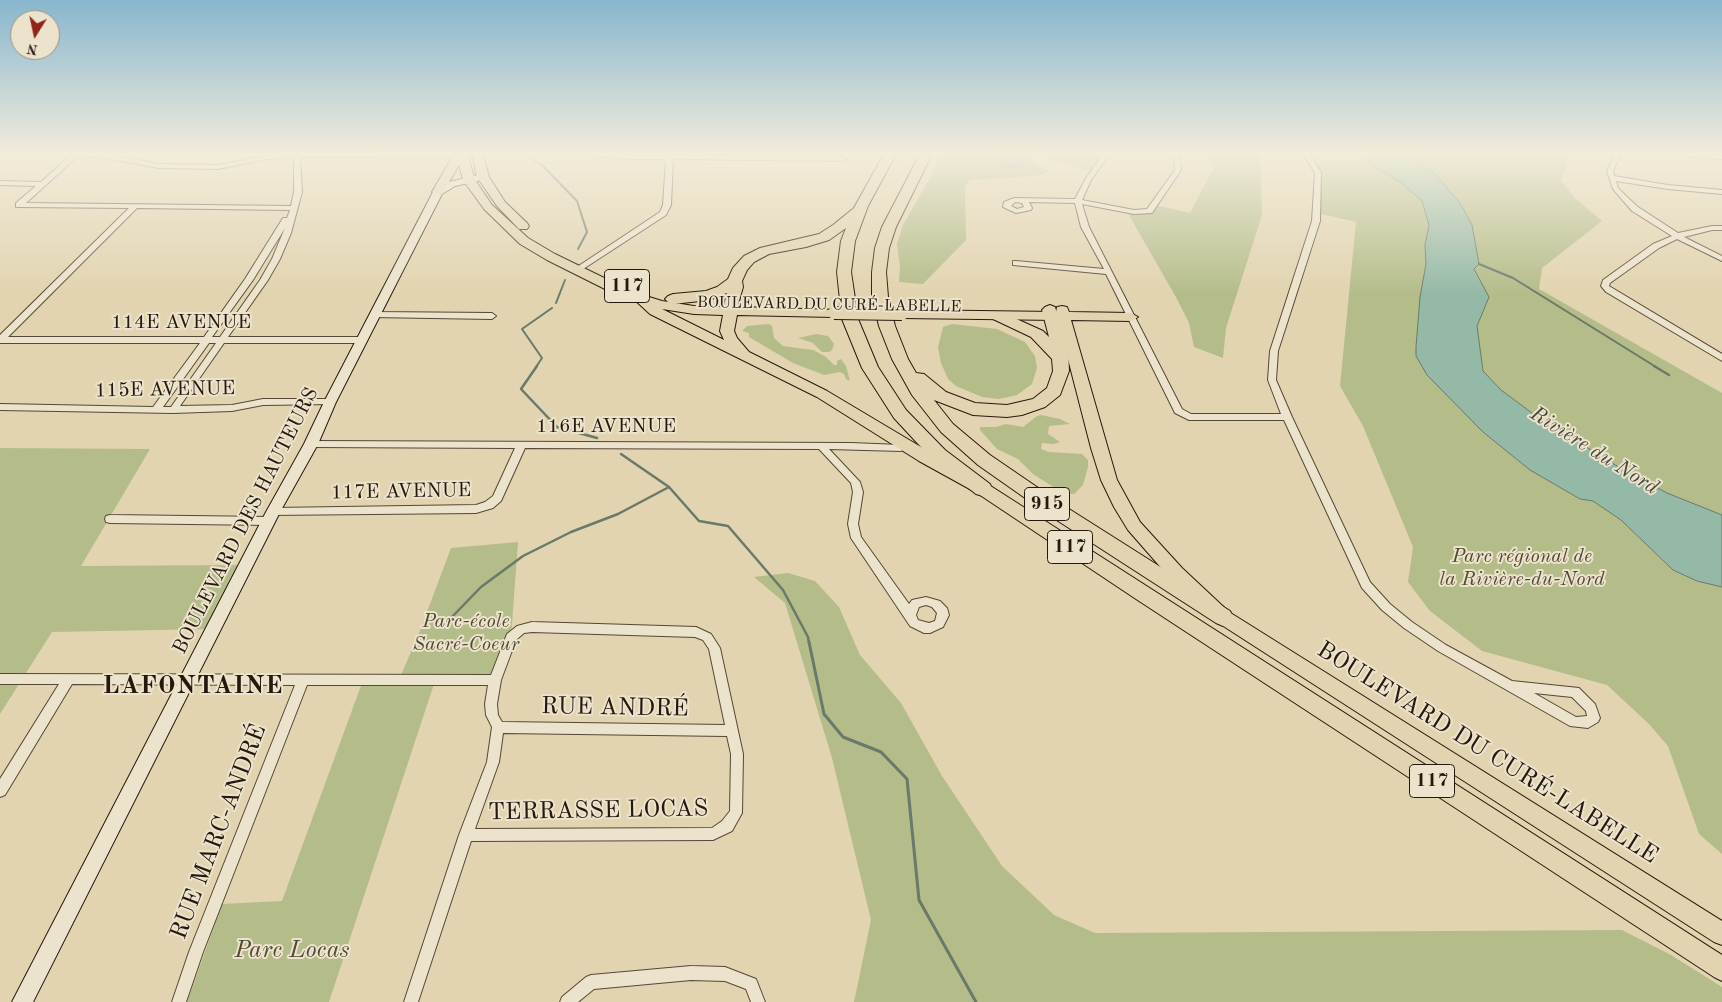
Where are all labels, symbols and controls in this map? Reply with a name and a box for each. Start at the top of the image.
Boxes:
north arrow [10,10,60,60]
text: N [26,41,39,57]
road number: 117 [604,270,650,302]
street label: BOULEVARD DU CURÉ-LABELLE [697,293,961,317]
street label: 114E AVENUE [111,311,251,335]
street label: 115E AVENUE [95,377,235,403]
street label: BOULEVARD DES HAUTEURS [168,384,324,658]
water label: Rivière du Nord [1525,401,1663,501]
street label: 116E AVENUE [536,415,676,439]
street label: 117E AVENUE [331,479,471,505]
road number: 915 [1024,488,1070,520]
road number: 117 [1048,530,1092,564]
park label: Parc régional de la Rivière-du-Nord [1439,545,1605,592]
park label: Parc-école Sacré-Coeur [413,610,519,657]
street label: BOULEVARD DU CURÉ-LABELLE [1311,636,1663,870]
district label: LAFONTAINE [101,671,285,701]
street label: RUE ANDRÉ [541,692,689,724]
street label: RUE MARC-ANDRÉ [165,720,273,944]
road number: 117 [1410,764,1454,798]
street label: TERRASSE LOCAS [488,795,708,827]
park label: Parc Locas [234,937,350,965]

